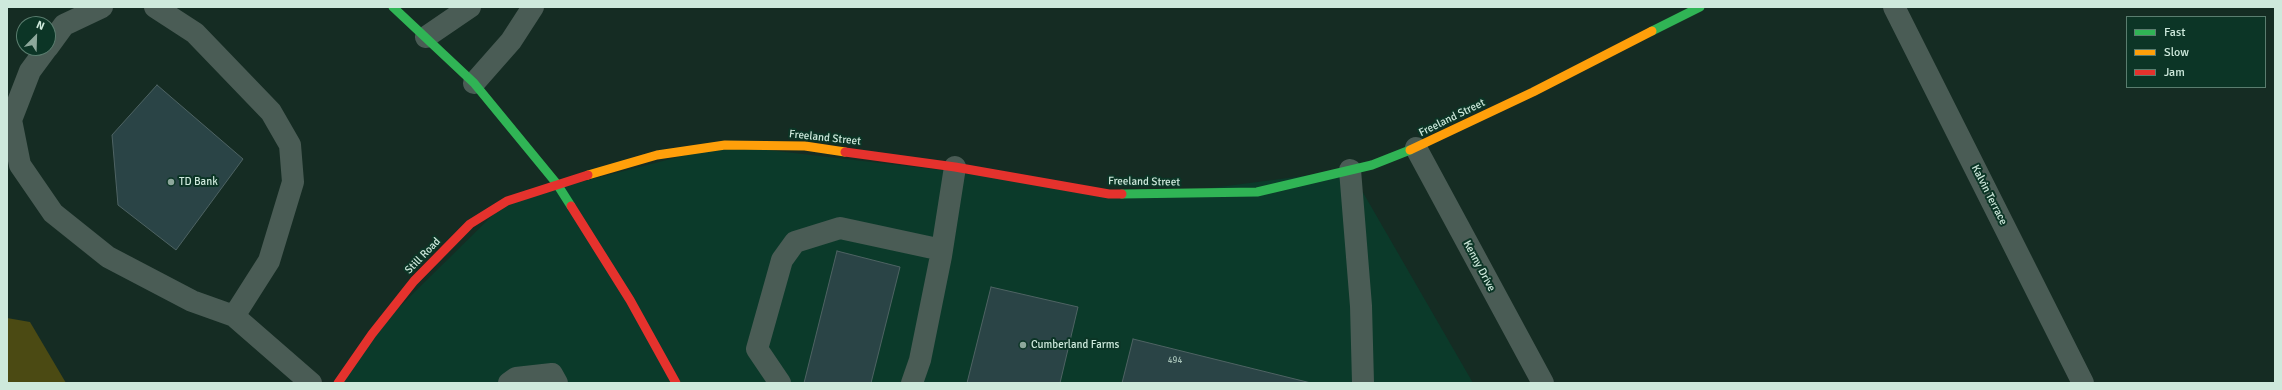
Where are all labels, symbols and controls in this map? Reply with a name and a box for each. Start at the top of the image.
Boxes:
north arrow [16,16,56,56]
legend [2126,16,2266,88]
text: N [34,18,47,33]
text: Fast [2164,25,2185,40]
text: Slow [2164,45,2189,60]
text: Jam [2164,65,2185,80]
street label: Freeland Street [1417,96,1487,140]
street label: Freeland Street [788,128,862,148]
street label: Kalvin Terrace [1968,163,2010,227]
place label: TD Bank [179,175,218,189]
street label: Freeland Street [1108,175,1180,189]
marker: TD Bank [166,177,176,187]
street label: Still Road [403,235,443,277]
street label: Kenny Drive [1460,238,1498,294]
place label: Cumberland Farms [1031,338,1119,352]
marker: Cumberland Farms [1018,340,1028,350]
house number: 494 [1168,356,1182,366]

